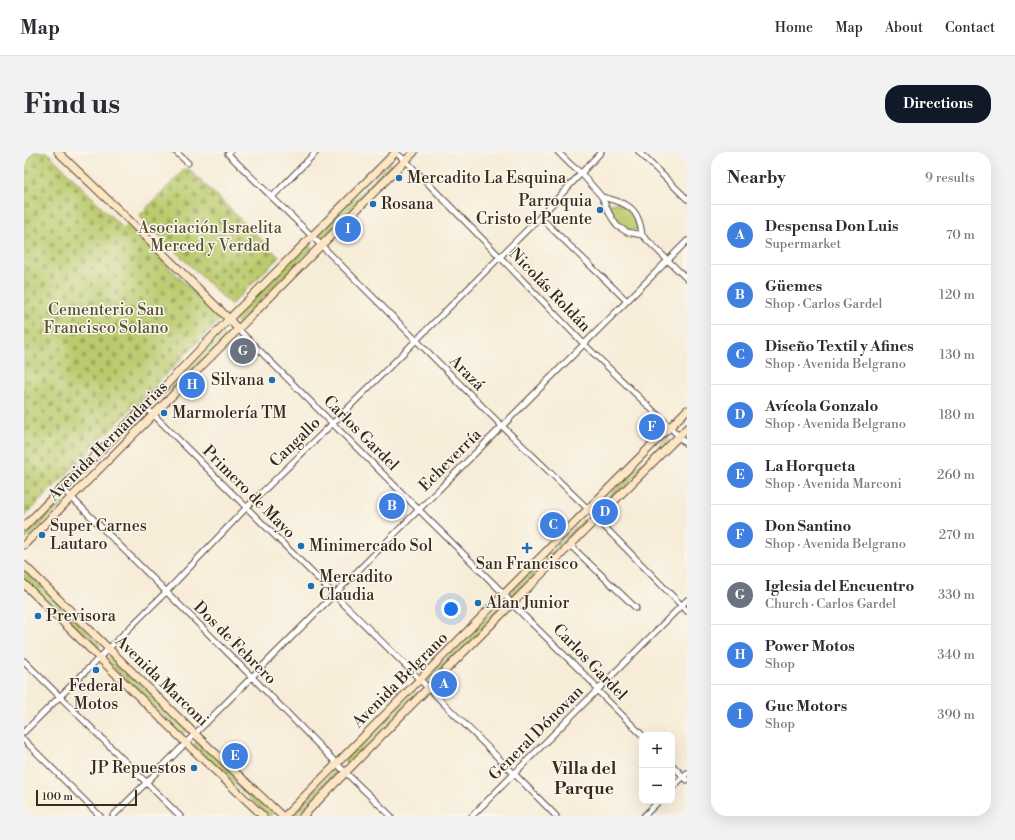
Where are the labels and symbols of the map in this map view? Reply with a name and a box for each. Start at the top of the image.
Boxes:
place label: Mercadito La Esquina [407,168,567,188]
marker: Mercadito La Esquina [394,173,404,183]
place label: Parroquia Cristo el Puente [476,191,593,229]
place label: Rosana [381,194,435,214]
marker: Rosana [368,199,378,209]
marker: Parroquia Cristo el Puente [595,205,605,215]
pin: I [335,214,361,244]
park label: Asociación Israelita Merced y Verdad [137,218,283,256]
street label: Nicolás Roldán [505,244,595,336]
park label: Cementerio San Francisco Solano [43,300,169,338]
pin: G [230,336,256,366]
street label: Arazá [444,350,489,395]
pin: H [179,370,205,400]
place label: Silvana [211,370,265,390]
marker: Silvana [267,375,277,385]
street label: Avenida Hernandarias [43,377,172,506]
street label: Carlos Gardel [319,391,403,475]
place label: Marmolería TM [172,403,287,423]
marker: Marmolería TM [159,408,169,418]
pin: F [639,412,665,442]
street label: Cangallo [265,413,325,471]
street label: Echeverría [415,424,486,495]
street label: Primero de Mayo [198,441,300,543]
pin: B [379,491,405,521]
pin: D [592,497,618,527]
pin: C [540,510,566,540]
place label: Super Carnes Lautaro [50,516,147,554]
marker: Super Carnes Lautaro [37,530,47,540]
place label: Minimercado Sol [309,536,433,556]
marker: Minimercado Sol [296,541,306,551]
marker: San Francisco [522,543,532,553]
place label: San Francisco [476,554,578,574]
place label: Mercadito Claudia [319,567,393,605]
marker: Mercadito Claudia [306,581,316,591]
place label: Alan Junior [485,593,569,613]
street label: Dos de Febrero [189,597,281,689]
marker: Alan Junior [473,598,483,608]
your location [441,599,461,619]
place label: Previsora [46,606,117,626]
marker: Previsora [33,611,43,621]
street label: Carlos Gardel [549,620,632,705]
street label: Avenida Belgrano [348,628,452,732]
street label: Avenida Marconi [110,631,213,731]
marker: Federal Motos [91,665,101,675]
pin: A [431,669,457,699]
place label: Federal Motos [69,676,123,714]
street label: General Dónovan [485,681,588,784]
pin: E [222,741,248,771]
place label: JP Repuestos [89,758,186,778]
district label: Villa del Parque [551,758,617,800]
marker: JP Repuestos [189,763,199,773]
scale bar [36,788,137,807]

